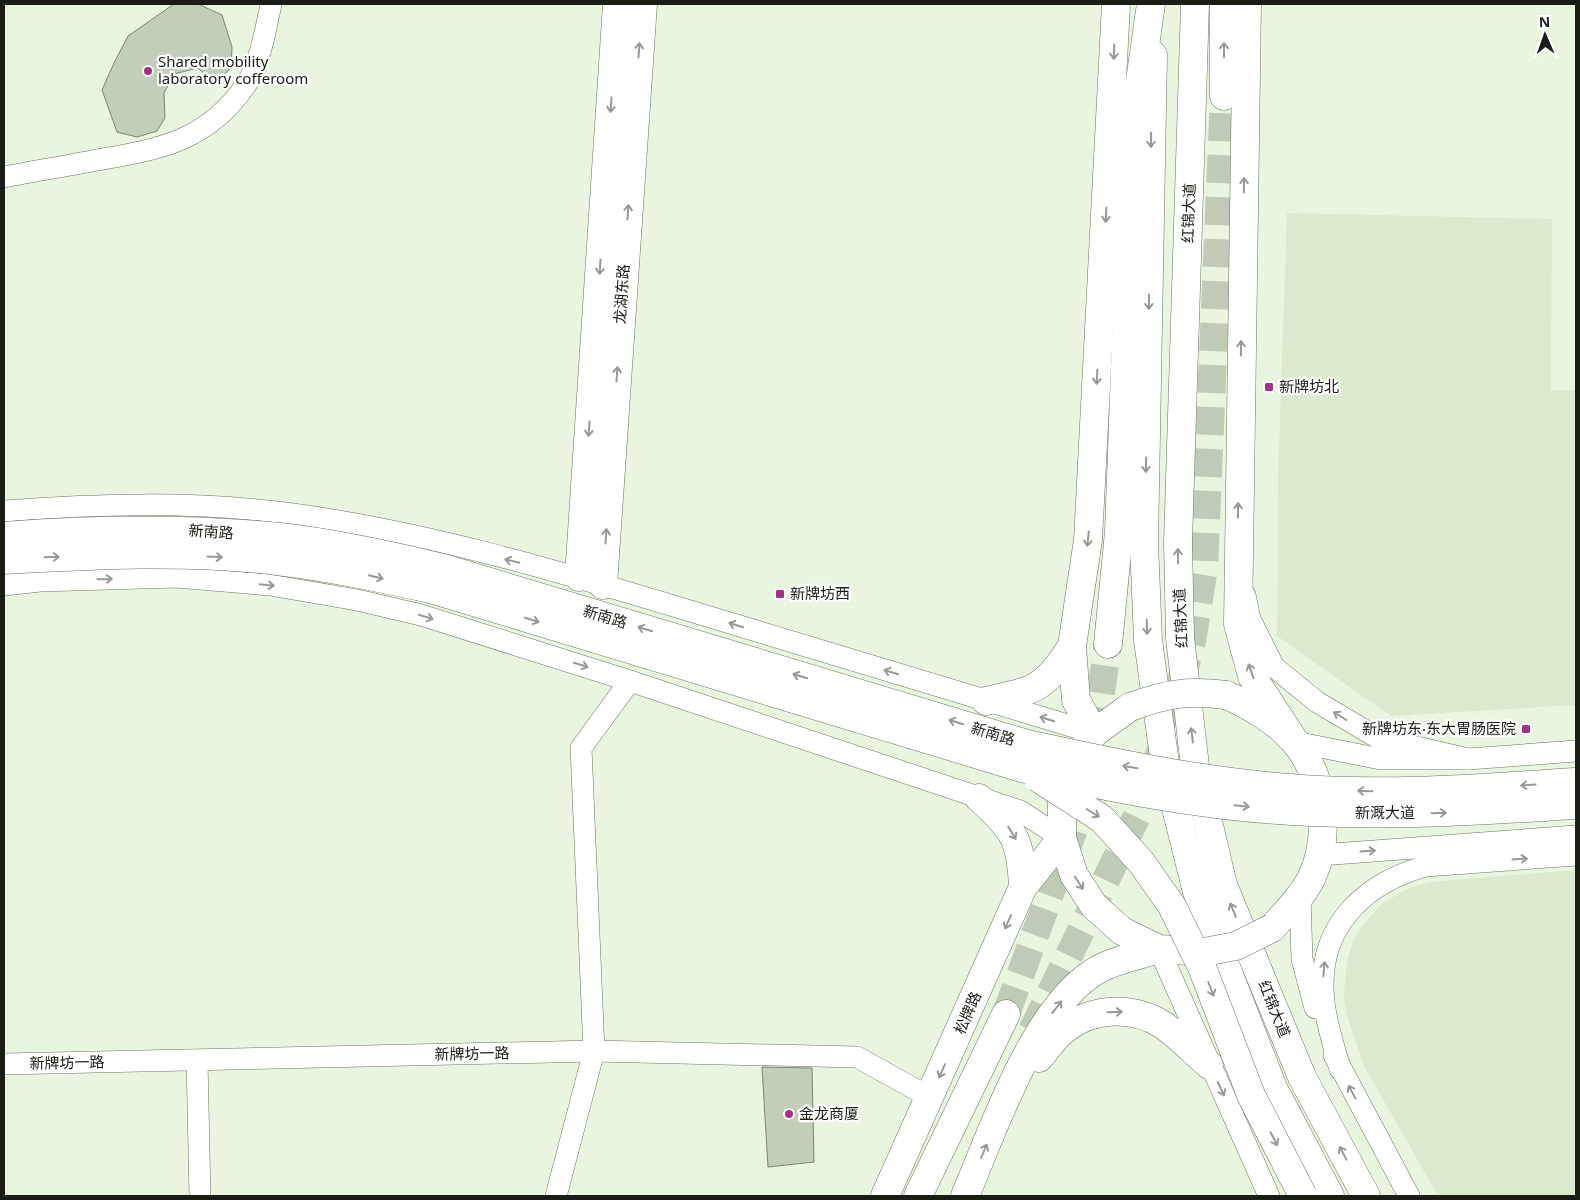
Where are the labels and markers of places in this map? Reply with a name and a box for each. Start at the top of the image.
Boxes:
place label: Shared mobility laboratory cofferoom [158,51,308,88]
marker: Shared mobility laboratory cofferoom [142,65,154,77]
place label: 新牌坊北 [1279,376,1339,396]
marker: 新牌坊北 [1263,381,1275,393]
place label: 新牌坊西 [790,583,850,603]
marker: 新牌坊西 [774,588,786,600]
place label: 新牌坊东‧东大胃肠医院 [1362,718,1516,738]
marker: 新牌坊东‧东大胃肠医院 [1520,723,1532,735]
place label: 金龙商厦 [799,1103,859,1123]
marker: 金龙商厦 [783,1108,795,1120]

